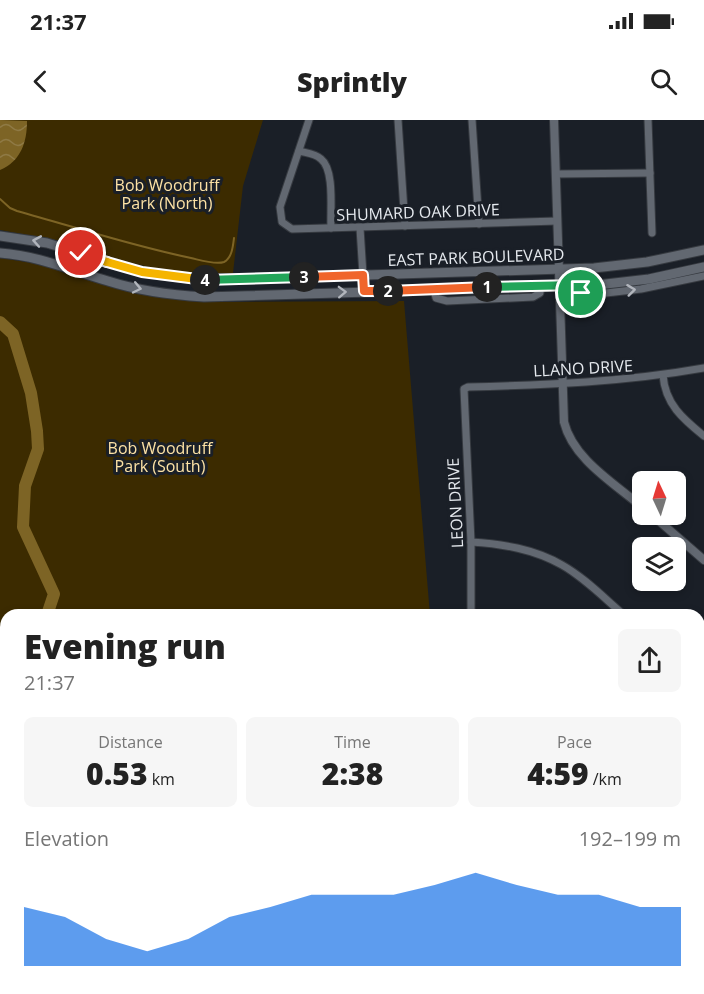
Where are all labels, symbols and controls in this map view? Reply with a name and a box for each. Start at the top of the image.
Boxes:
text: 21:37 [30,6,87,36]
text: Sprintly [297,63,407,100]
icon: back [24,65,57,98]
icon: search [647,65,680,98]
park label: Bob Woodruff Park (North) [115,174,221,214]
street label: SHUMARD OAK DRIVE [336,198,500,226]
pin [55,227,106,278]
one-way arrow [32,235,42,248]
icon: check [64,236,97,269]
street label: EAST PARK BOULEVARD [387,243,565,271]
pin: 3 [289,262,319,292]
pin: 4 [190,265,220,295]
text: 3 [299,266,309,288]
pin [555,267,606,318]
text: 4 [200,269,210,291]
pin: 1 [472,272,502,302]
pin: 2 [373,276,403,306]
text: 1 [482,276,492,298]
icon: arrive [564,276,597,309]
text: 2 [383,280,393,302]
one-way arrow [132,281,142,294]
one-way arrow [626,284,635,296]
one-way arrow [337,286,346,299]
street label: LLANO DRIVE [533,354,633,382]
park label: Bob Woodruff Park (South) [108,437,214,477]
street label: LEON DRIVE [442,457,468,549]
north arrow [632,471,686,525]
map controls [632,471,686,591]
button: layers [632,537,686,591]
text: Evening run [24,624,226,669]
button: share [618,629,681,692]
text: 21:37 [24,669,75,696]
text: Distance [98,731,163,753]
text: Time [334,731,371,753]
text: Pace [557,731,592,753]
text: 0.53 [86,753,148,794]
text: 2:38 [322,753,383,794]
text: 4:59 [527,753,589,794]
text: km [148,768,175,790]
text: /km [589,768,622,790]
text: Elevation [24,825,109,852]
text: 192–199 m [579,825,681,852]

